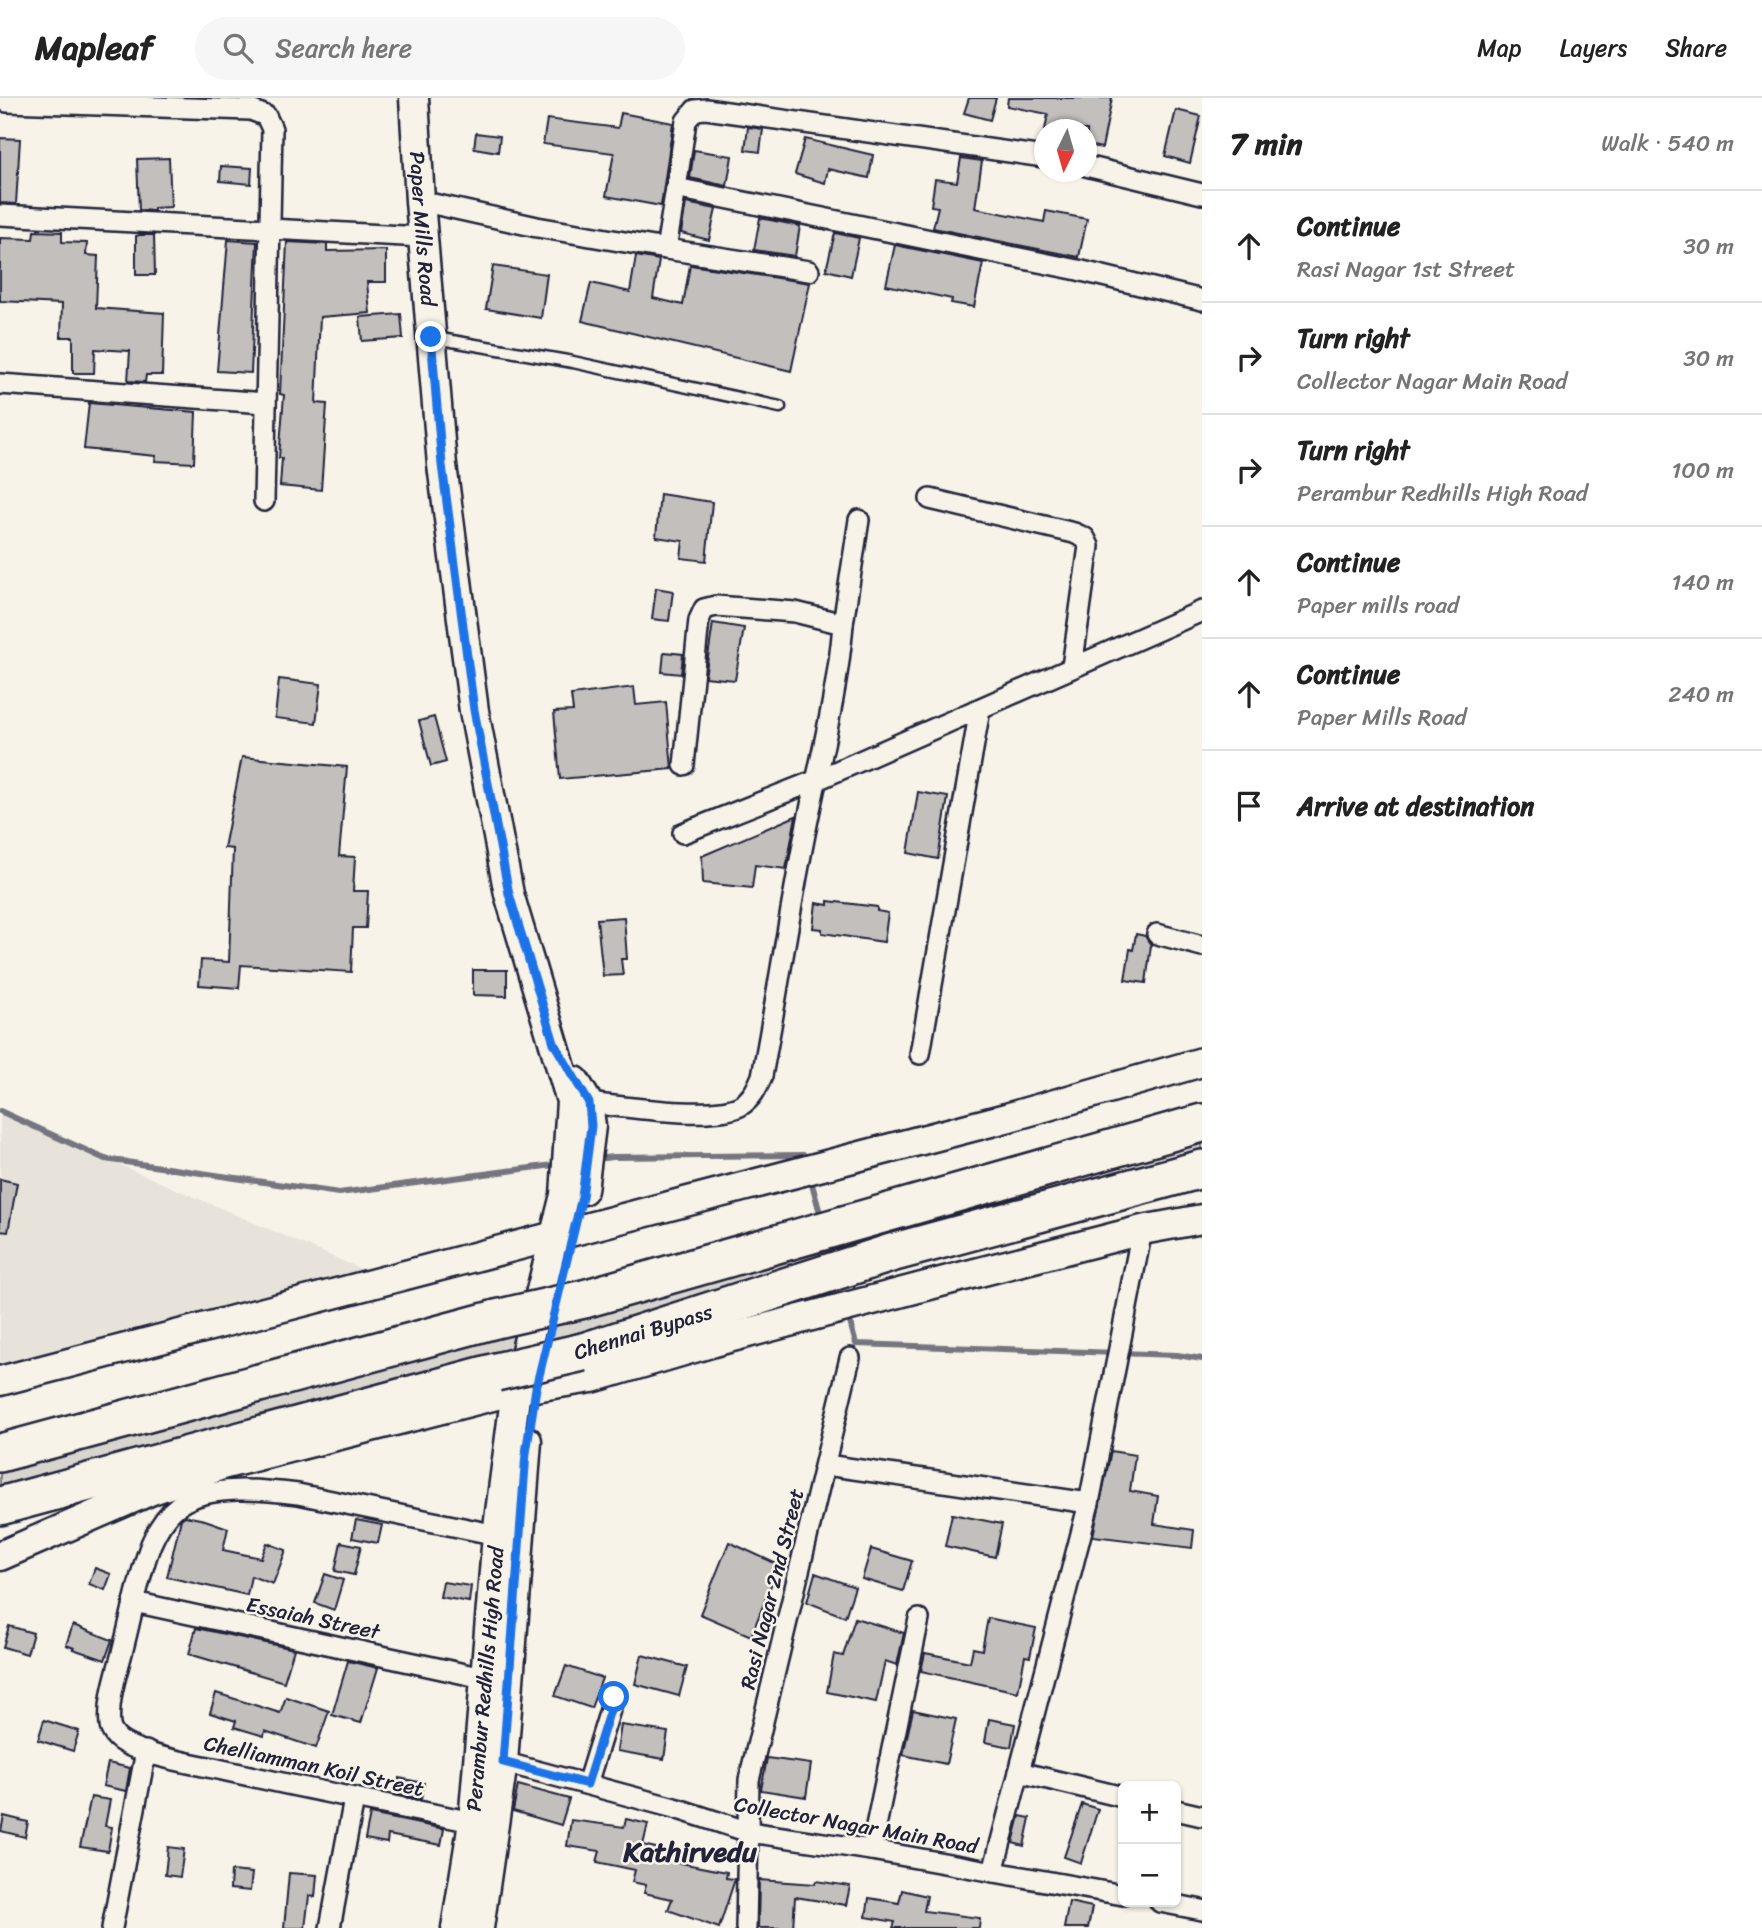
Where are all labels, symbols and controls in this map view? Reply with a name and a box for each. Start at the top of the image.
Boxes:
search box [195,17,685,80]
text: Mapleaf [35,19,153,77]
text: Search here [275,25,412,71]
text: Map [1477,27,1522,69]
text: Layers [1560,27,1627,69]
text: Share [1665,27,1727,69]
icon: search [219,29,257,67]
text: 7 min [1230,117,1302,171]
north arrow [1034,119,1097,182]
text: Walk · 540 m [1601,123,1734,164]
street label: Paper Mills Road [398,150,448,309]
text: Continue [1297,203,1400,249]
text: 30 m [1683,226,1734,267]
icon: ahead [1230,227,1268,265]
text: Rasi Nagar 1st Street [1297,249,1515,290]
text: Turn right [1297,315,1410,361]
route end [415,321,446,352]
text: 30 m [1683,338,1734,379]
icon: right [1230,339,1268,377]
text: Collector Nagar Main Road [1297,361,1567,402]
text: Turn right [1297,427,1410,473]
text: 100 m [1671,450,1734,491]
icon: right [1230,451,1268,489]
text: Perambur Redhills High Road [1297,473,1588,514]
text: Continue [1297,539,1400,585]
text: 140 m [1672,562,1734,603]
icon: ahead [1230,563,1268,601]
text: Paper mills road [1297,585,1459,626]
text: Continue [1297,651,1400,697]
text: 240 m [1668,674,1734,715]
icon: ahead [1230,675,1268,713]
text: Paper Mills Road [1297,697,1467,738]
text: Arrive at destination [1297,783,1534,829]
icon: arrive [1230,787,1268,825]
street label: Chennai Bypass [569,1293,717,1371]
street label: Rasi Nagar 2nd Street [729,1485,815,1693]
street label: Perambur Redhills High Road [454,1543,516,1813]
street label: Essaiah Street [243,1585,385,1651]
route start [598,1681,629,1712]
street label: Chelliamman Koil Street [200,1724,428,1808]
map controls [1118,1781,1181,1907]
button: + [1118,1781,1181,1844]
street label: Collector Nagar Main Road [731,1785,983,1865]
district label: Kathirvedu [622,1827,758,1876]
button: − [1118,1844,1181,1907]

